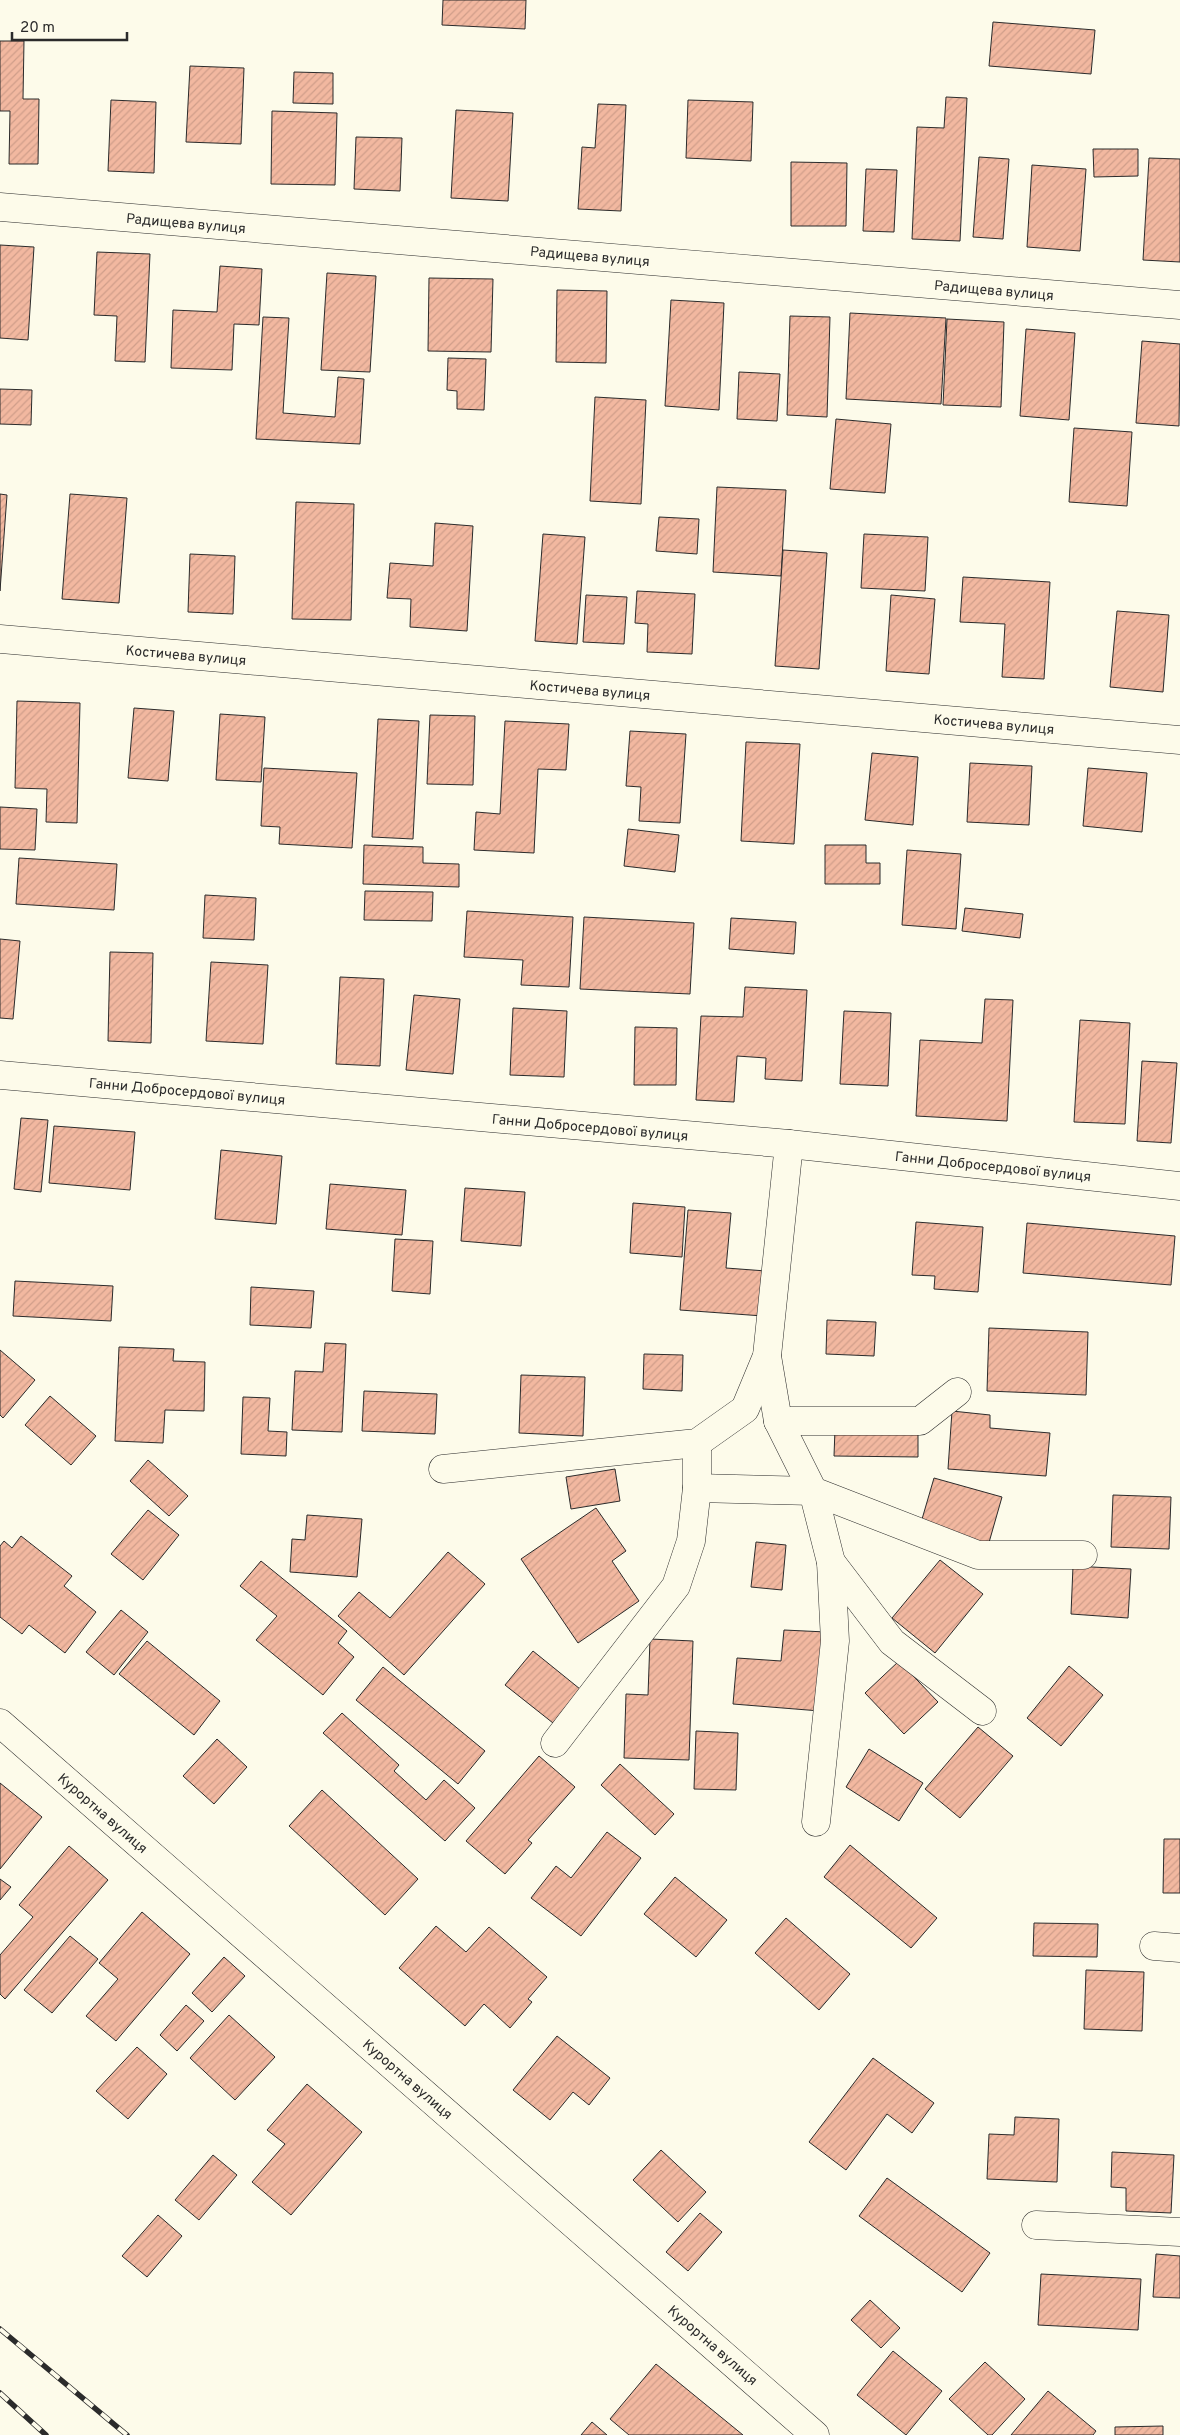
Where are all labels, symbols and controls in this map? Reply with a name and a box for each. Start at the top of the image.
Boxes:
scale bar [12,10,128,42]
text: 20 m [20,19,55,38]
street label: Радищева вулиця [125,211,246,238]
street label: Радищева вулиця [529,244,650,271]
street label: Радищева вулиця [933,278,1054,305]
street label: Костичева вулиця [125,643,247,670]
street label: Костичева вулиця [529,678,651,705]
street label: Костичева вулиця [933,712,1055,739]
street label: Ганни Добросердової вулиця [88,1075,286,1110]
street label: Ганни Добросердової вулиця [491,1111,689,1146]
street label: Ганни Добросердової вулиця [894,1149,1092,1186]
street label: Курортна вулиця [54,1770,150,1858]
street label: Курортна вулиця [359,2036,455,2124]
street label: Курортна вулиця [664,2302,760,2390]

